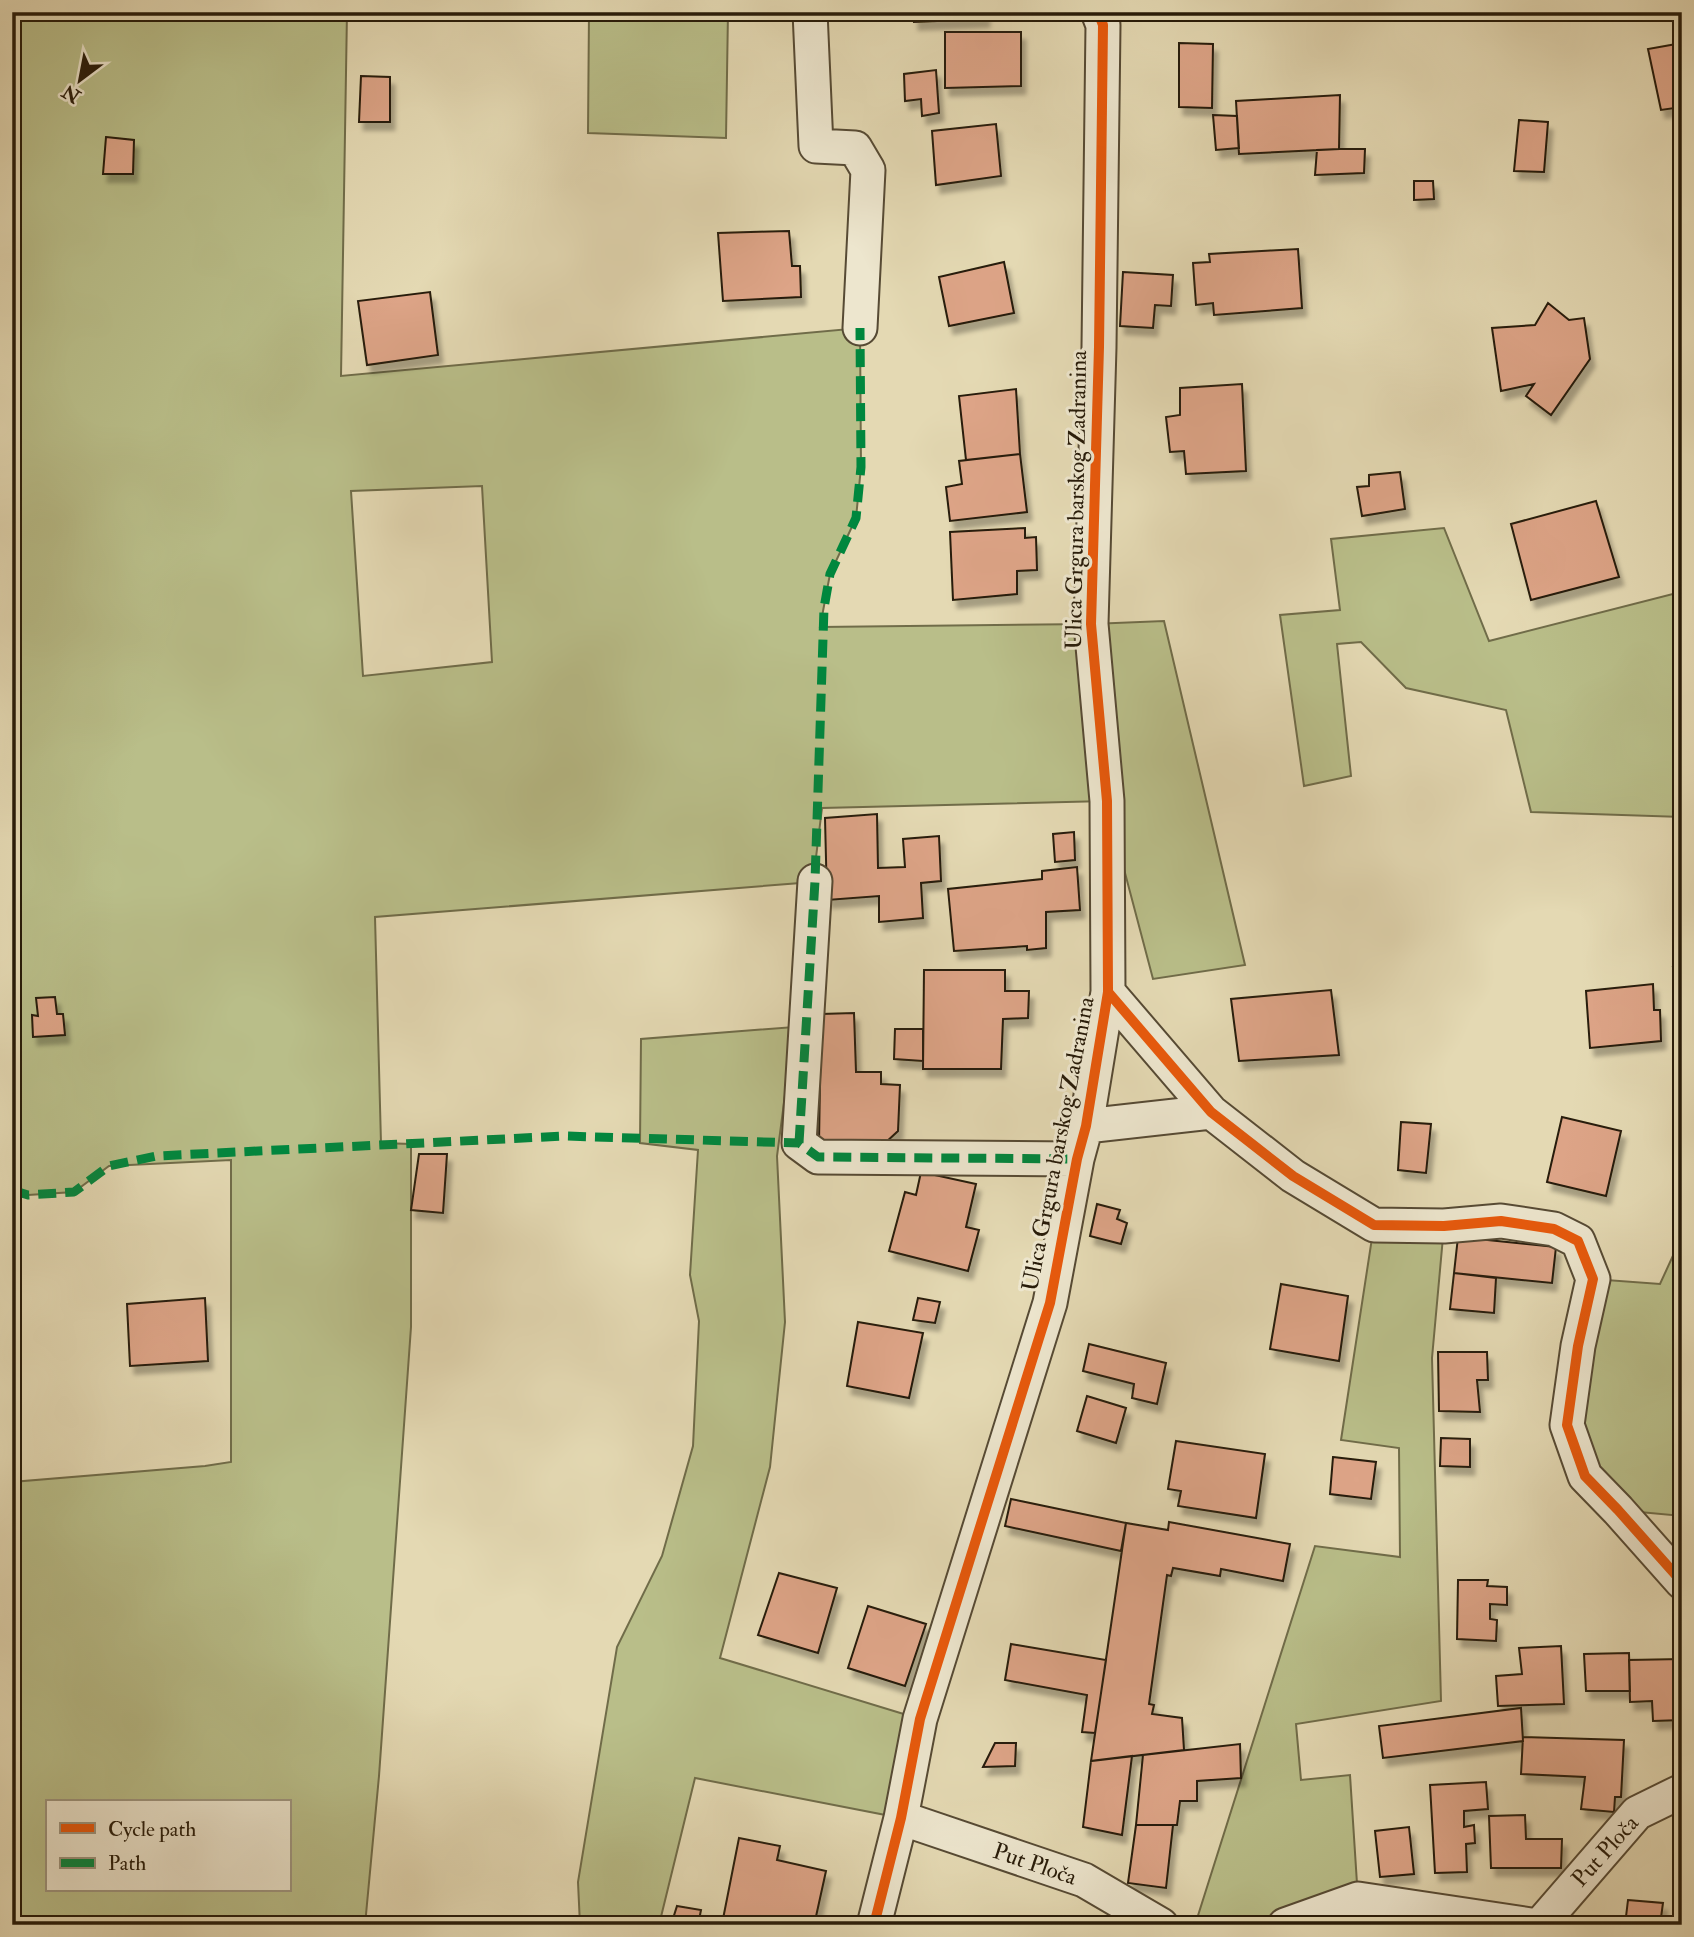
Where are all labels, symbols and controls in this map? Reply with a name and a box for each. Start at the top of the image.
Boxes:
north arrow [46,46,116,116]
text: N [57,78,86,109]
street label: Ulica Grgura barskog Zadranina [1059,350,1093,650]
street label: Ulica Grgura barskog Zadranina [1015,994,1101,1294]
legend [46,1800,290,1892]
street label: Put Ploča [1565,1809,1645,1893]
text: Cycle path [108,1816,196,1843]
street label: Put Ploča [989,1836,1081,1892]
text: Path [108,1850,146,1877]

